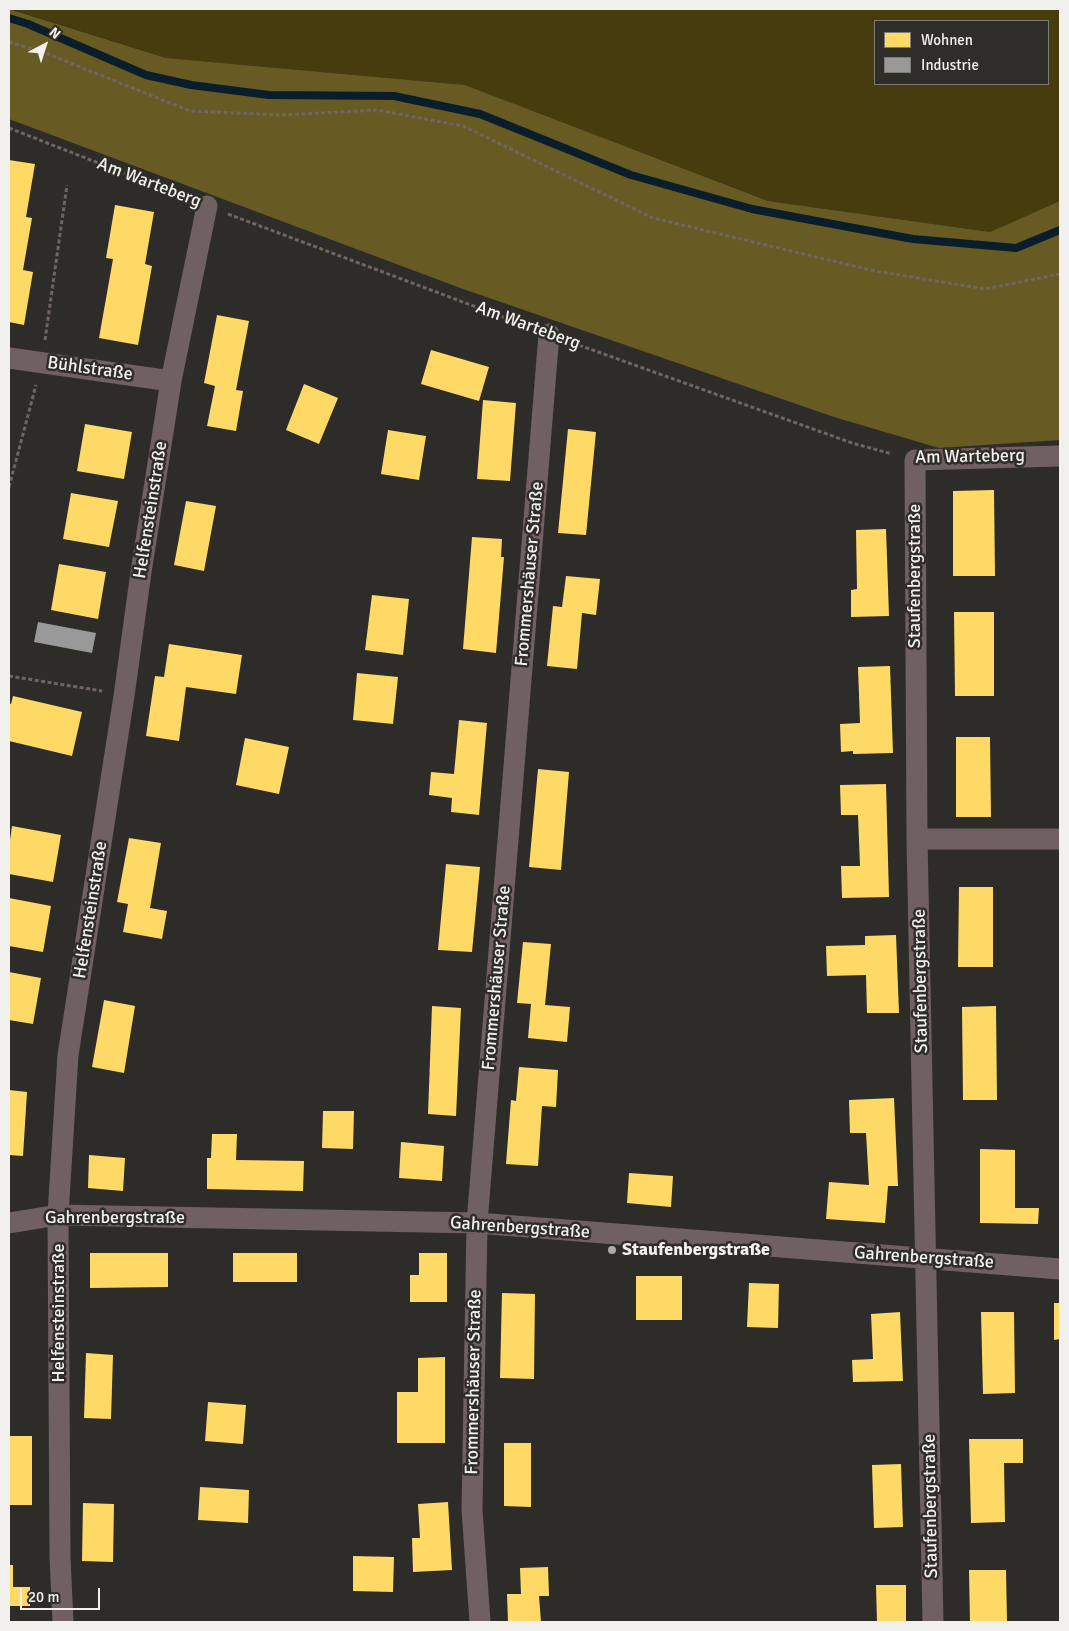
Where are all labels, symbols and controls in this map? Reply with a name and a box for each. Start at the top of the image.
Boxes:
north arrow [20,20,70,70]
legend [874,20,1049,85]
text: N [46,23,64,43]
text: Wohnen [921,31,973,49]
text: Industrie [921,56,979,74]
street label: Am Warteberg [94,153,204,213]
street label: Am Warteberg [473,297,583,355]
street label: Bühlstraße [46,352,134,386]
street label: Helfensteinstraße [129,440,173,580]
street label: Am Warteberg [915,445,1025,469]
street label: Frommershäuser Straße [511,481,549,667]
street label: Staufenbergstraße [904,504,926,648]
street label: Helfensteinstraße [69,840,113,980]
street label: Frommershäuser Straße [478,885,516,1071]
street label: Staufenbergstraße [909,909,933,1053]
street label: Gahrenbergstraße [45,1207,185,1229]
street label: Gahrenbergstraße [449,1212,591,1244]
place label: Staufenbergstraße [622,1239,770,1261]
street label: Gahrenbergstraße [853,1242,995,1274]
street label: Helfensteinstraße [48,1244,70,1382]
marker: Staufenbergstraße [606,1244,618,1256]
street label: Frommershäuser Straße [462,1289,486,1475]
street label: Staufenbergstraße [919,1434,943,1578]
scale bar [22,1578,102,1610]
text: 20 m [28,1588,59,1606]

